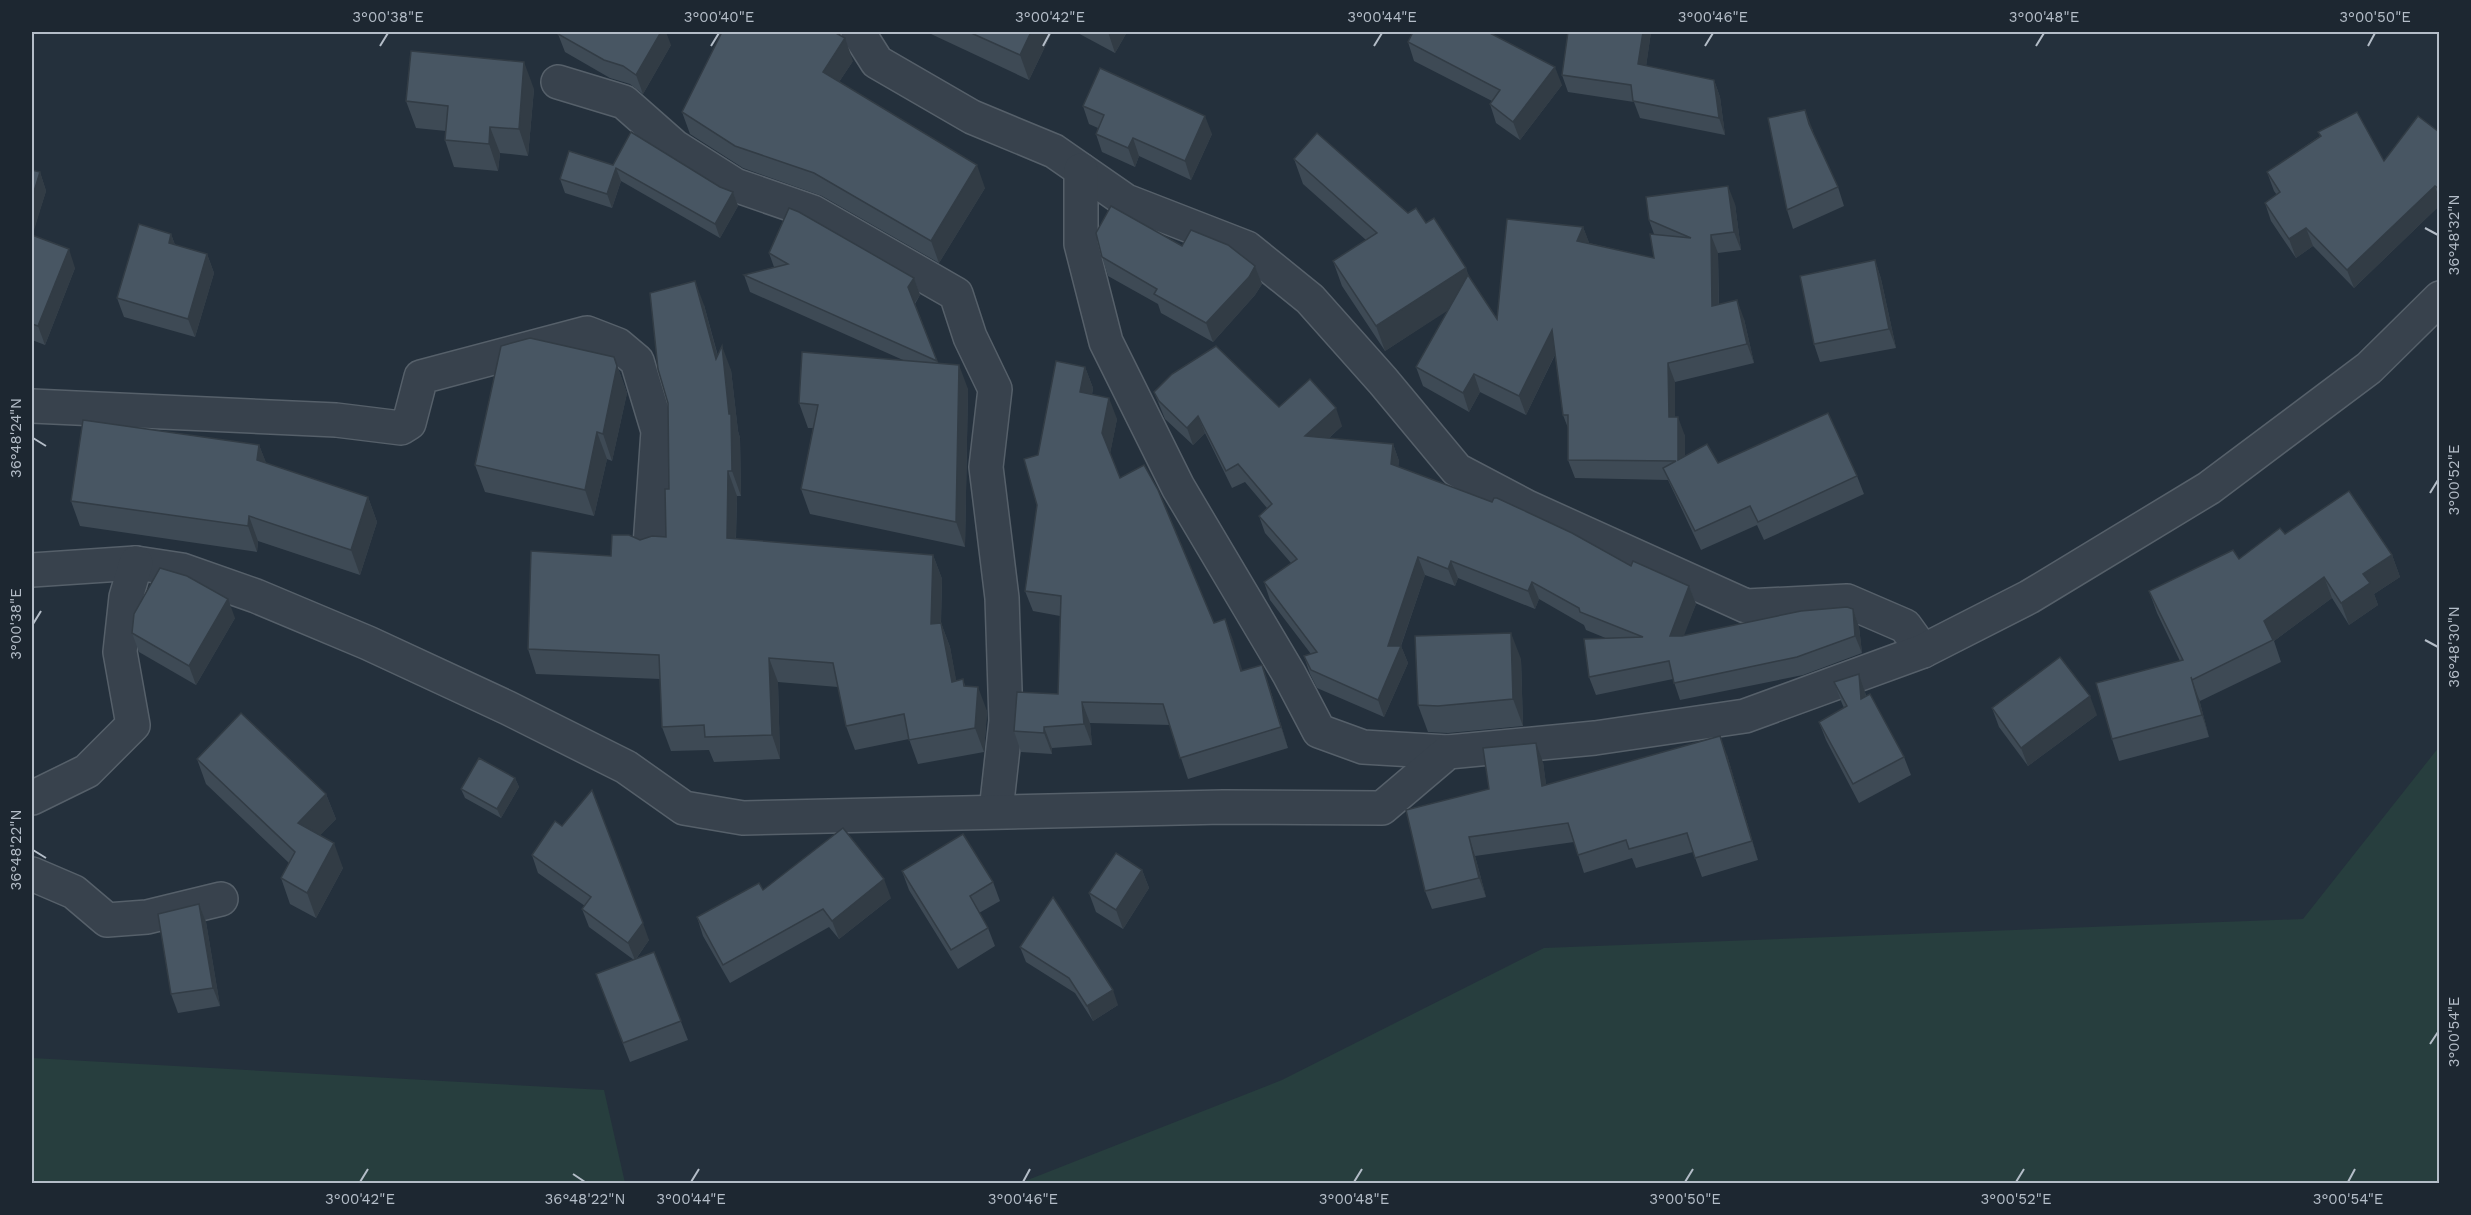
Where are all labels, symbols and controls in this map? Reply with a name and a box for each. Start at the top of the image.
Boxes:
text: 3°00'38"E [352,8,424,26]
text: 3°00'40"E [684,8,754,26]
text: 3°00'42"E [1015,8,1085,26]
text: 3°00'44"E [1347,8,1417,26]
text: 3°00'46"E [1678,8,1748,26]
text: 3°00'48"E [2009,8,2079,26]
text: 3°00'50"E [2339,8,2411,26]
text: 36°48'32"N [2445,195,2463,275]
text: 36°48'24"N [7,398,25,478]
text: 3°00'52"E [2445,445,2463,515]
text: 3°00'38"E [7,588,25,660]
text: 36°48'30"N [2445,606,2463,688]
text: 36°48'22"N [7,810,25,890]
text: 3°00'54"E [2445,997,2463,1067]
text: 3°00'42"E [325,1190,395,1208]
text: 36°48'22"N [545,1190,625,1208]
text: 3°00'44"E [656,1190,726,1208]
text: 3°00'46"E [988,1190,1058,1208]
text: 3°00'48"E [1319,1190,1389,1208]
text: 3°00'50"E [1649,1190,1721,1208]
text: 3°00'52"E [1981,1190,2051,1208]
text: 3°00'54"E [2313,1190,2383,1208]

